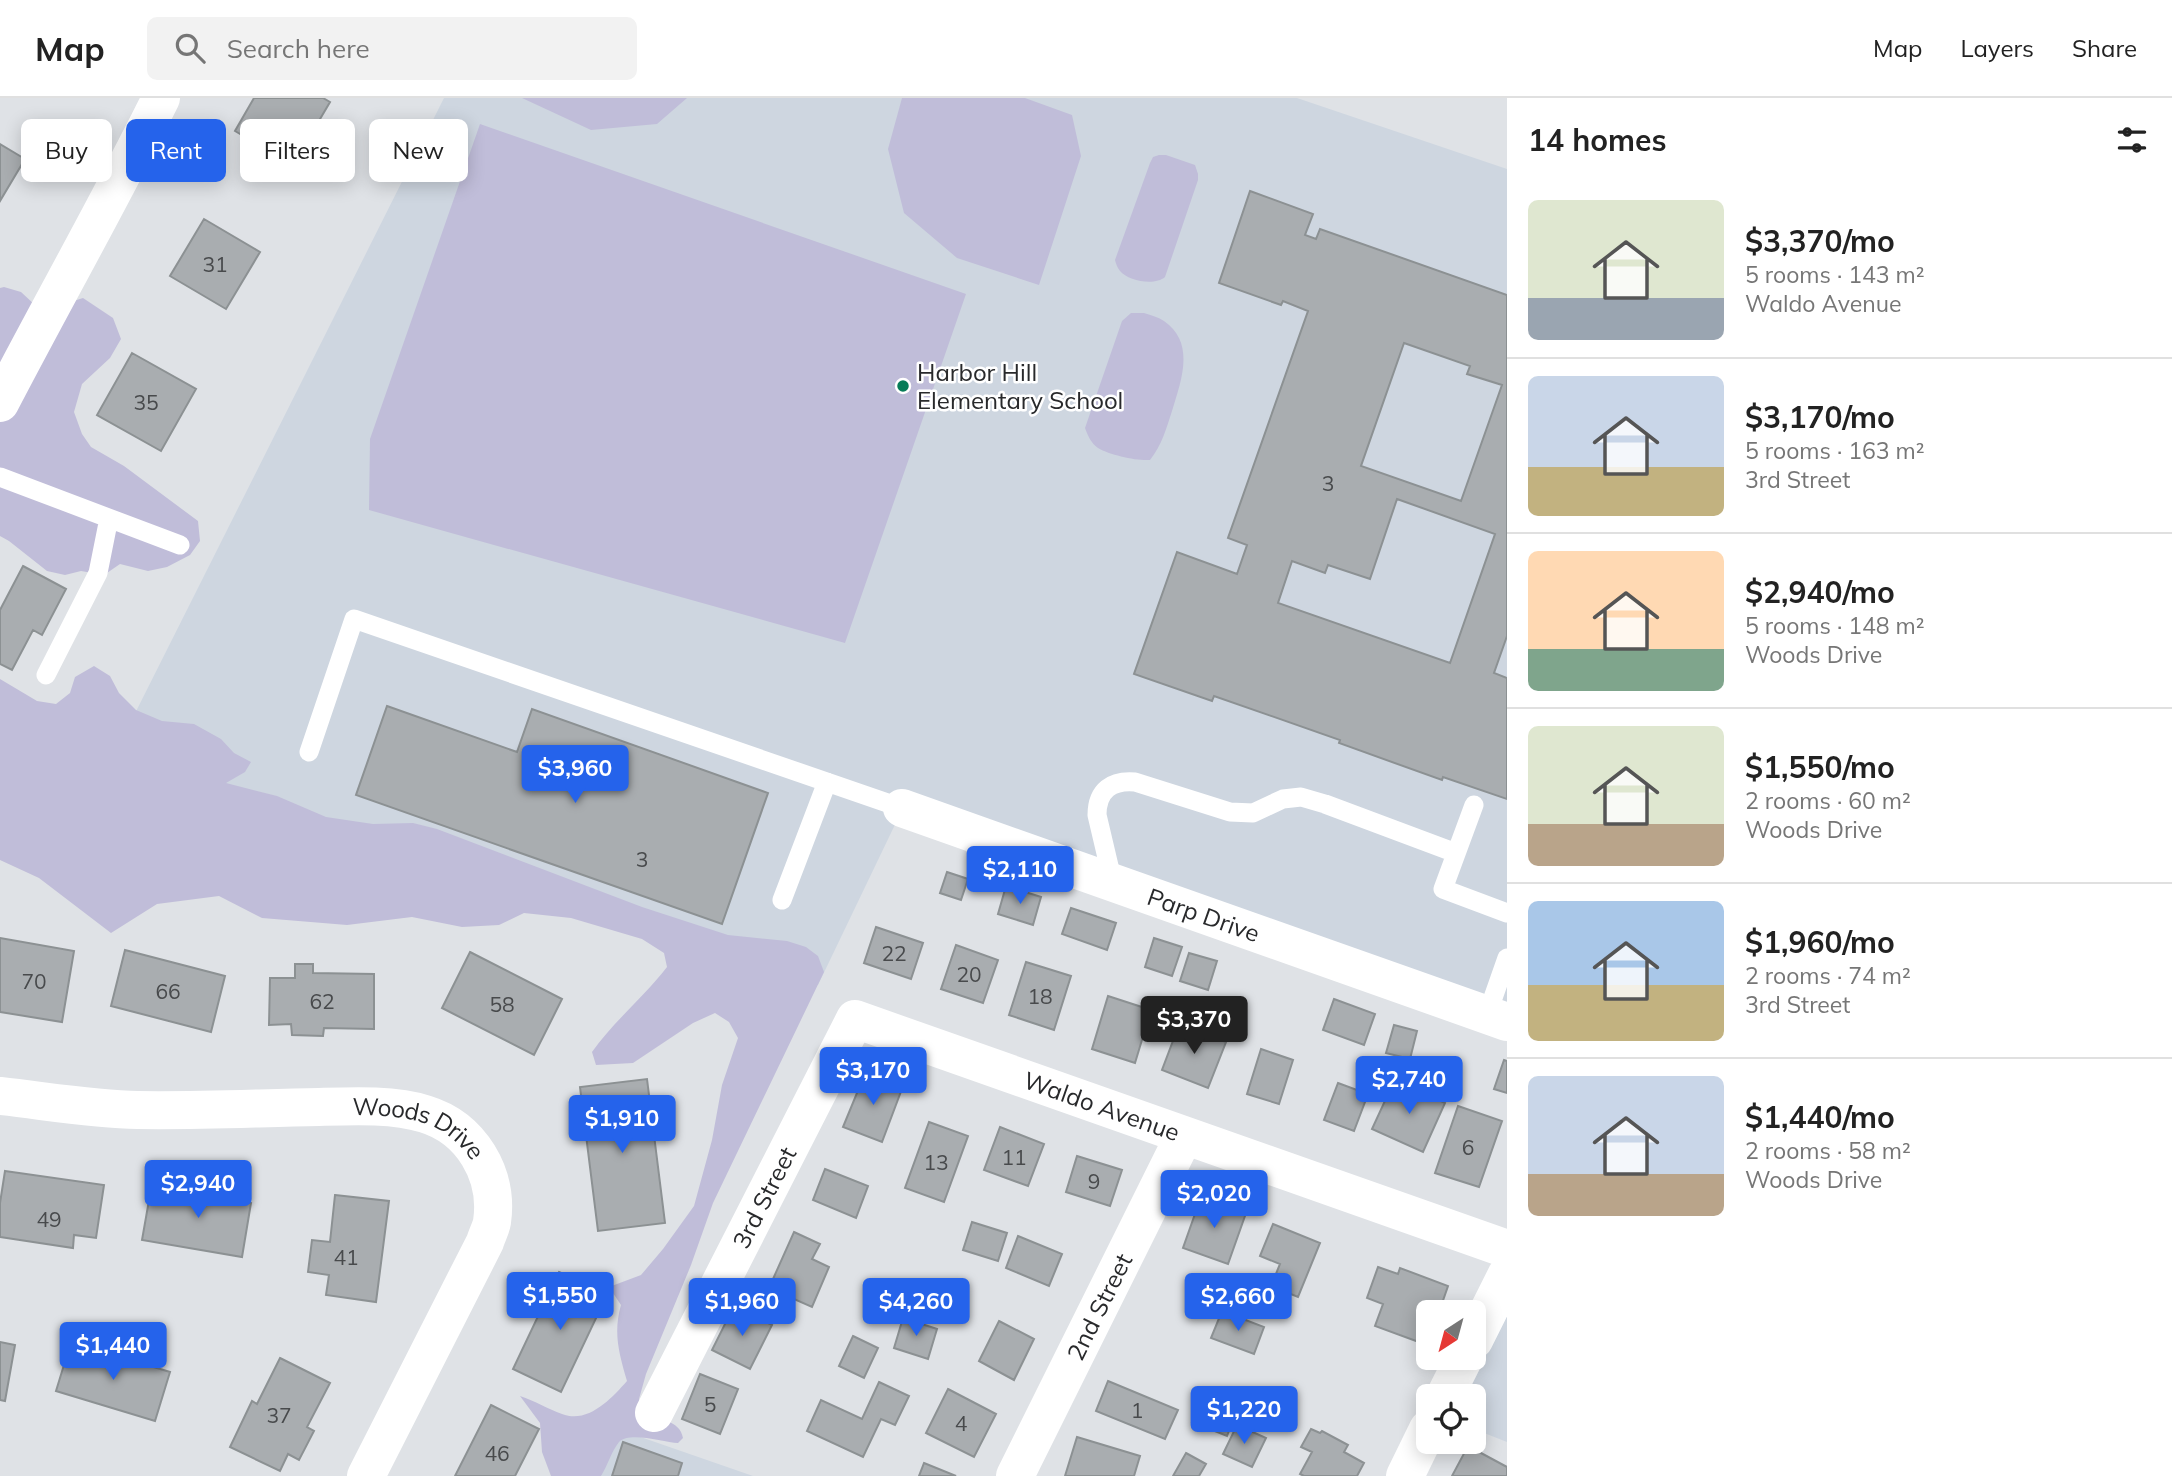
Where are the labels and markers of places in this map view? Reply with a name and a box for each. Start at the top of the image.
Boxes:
place label: Harbor Hill Elementary School [917,357,1123,415]
marker: Harbor Hill Elementary School [895,378,911,394]
pin: $3,960 [518,746,632,805]
pin: $2,110 [963,846,1077,906]
pin: $3,370 [1137,996,1251,1056]
pin: $3,170 [816,1048,930,1107]
pin: $2,740 [1352,1056,1466,1116]
pin: $1,910 [565,1096,679,1155]
pin: $2,940 [141,1160,255,1220]
pin: $2,020 [1157,1170,1271,1230]
pin: $1,550 [503,1272,617,1332]
pin: $2,660 [1181,1274,1295,1333]
pin: $1,960 [685,1278,799,1338]
pin: $4,260 [859,1278,973,1338]
pin: $1,440 [56,1322,170,1382]
pin: $1,220 [1187,1386,1301,1446]

